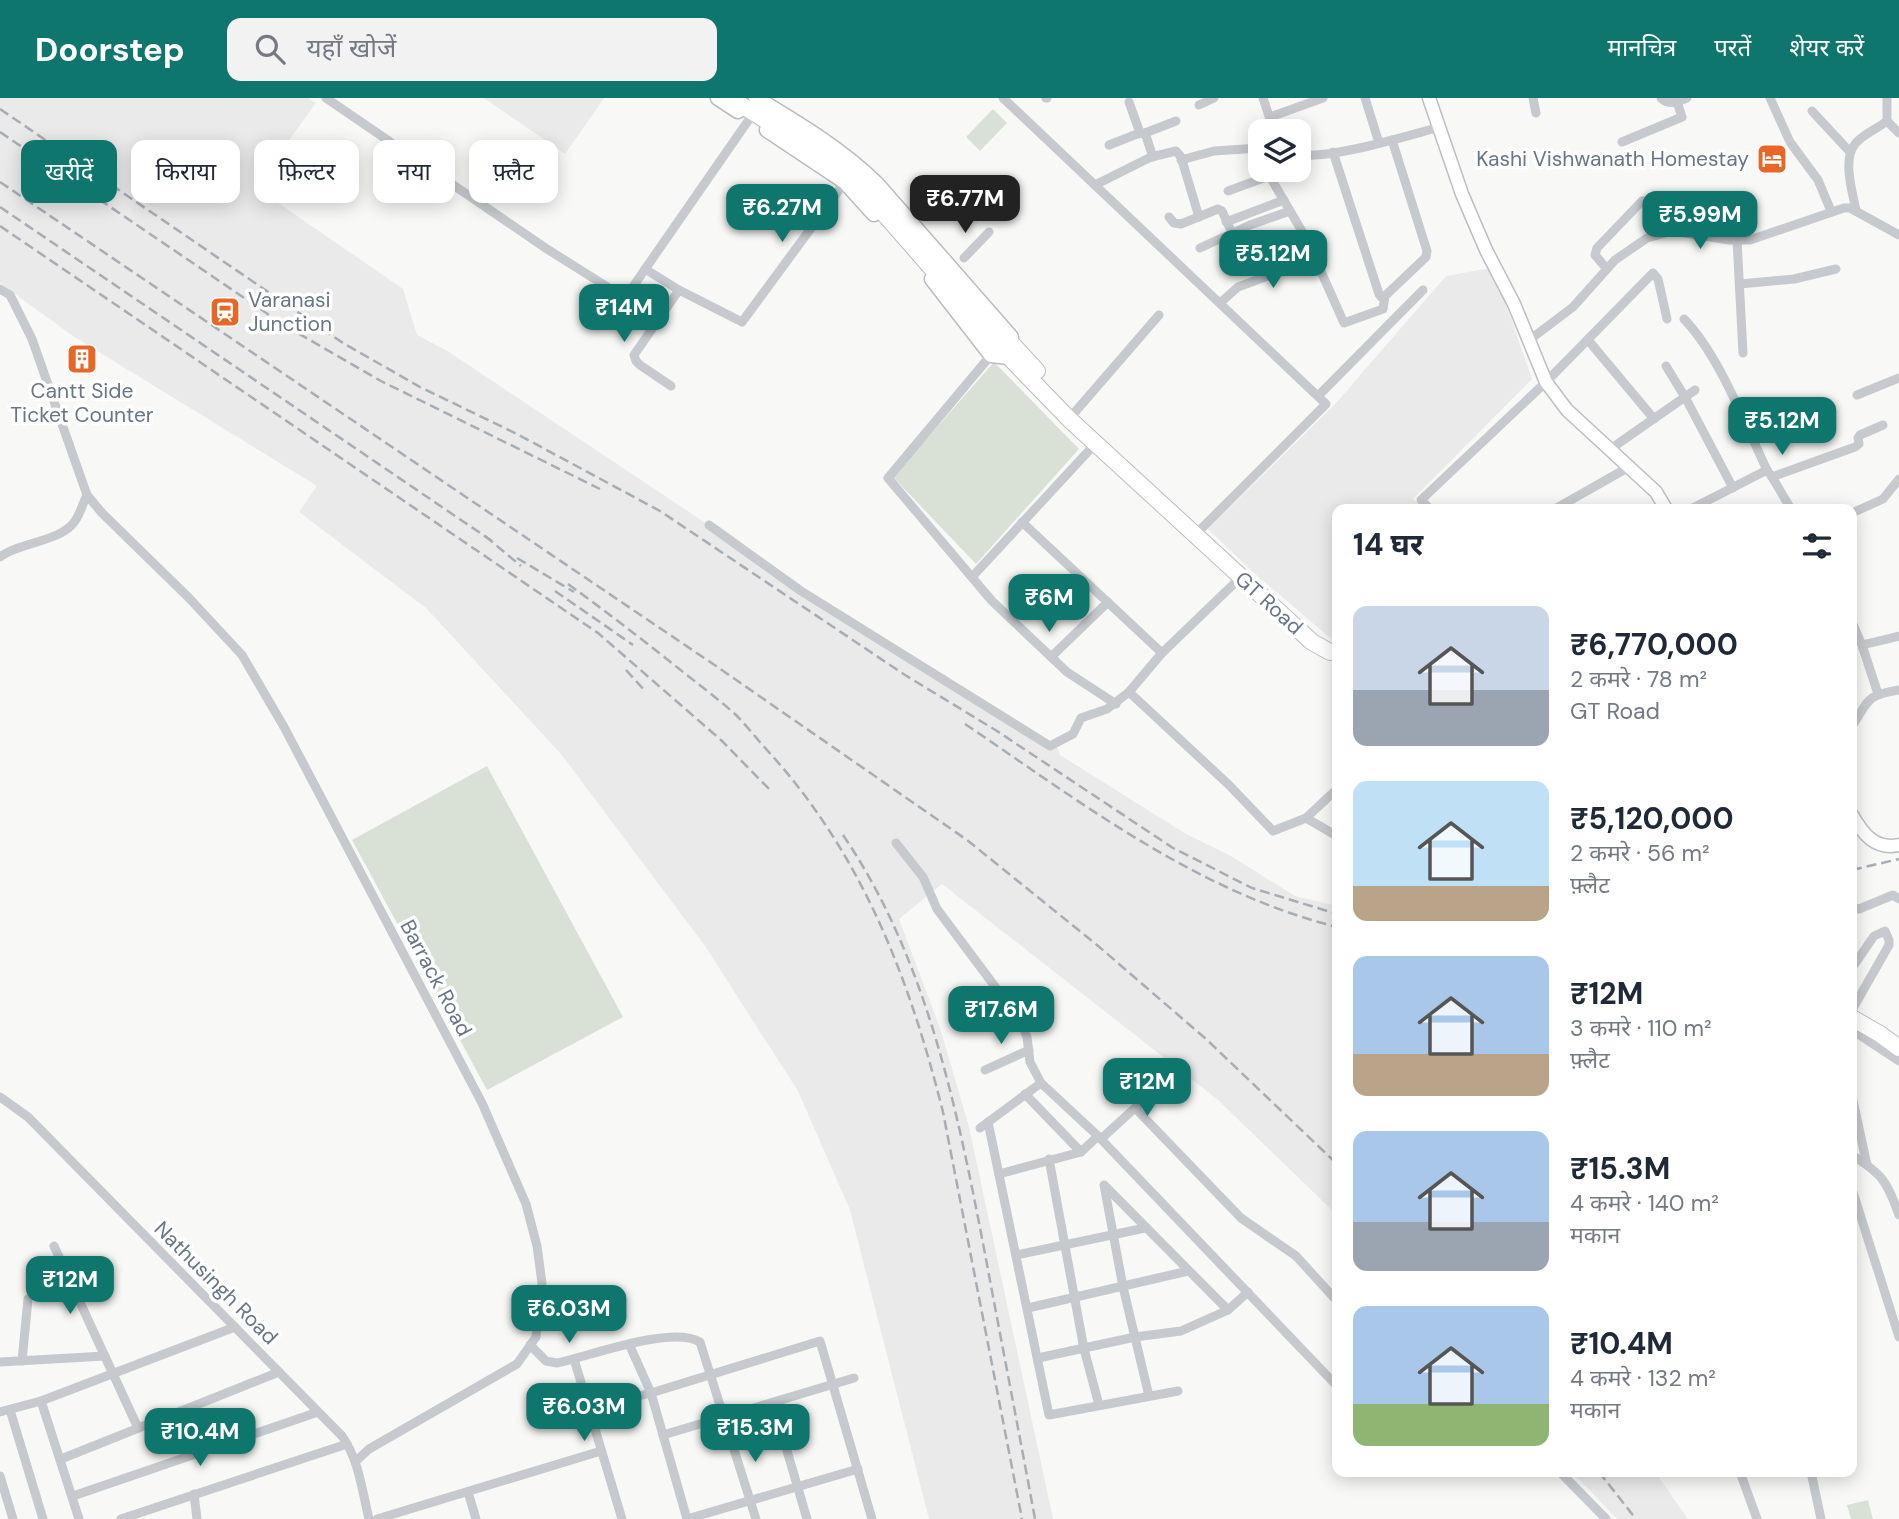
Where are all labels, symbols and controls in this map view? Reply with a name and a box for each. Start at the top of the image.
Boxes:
search box [227,18,717,81]
text: Doorstep [35,28,185,71]
icon: search [251,30,289,68]
text: यहाँ खोजें [307,31,396,65]
text: मानचित्र [1608,32,1676,63]
text: परतें [1714,32,1751,63]
text: शेयर करें [1789,32,1864,63]
map controls [1248,119,1311,182]
button: layers [1248,119,1311,182]
chip: खरीदें [21,140,117,203]
chip: किराया [131,140,240,203]
chip: फ़िल्टर [254,140,359,203]
chip: नया [373,140,455,203]
chip: फ़्लैट [469,140,558,203]
hotel icon: Kashi Vishwanath Homestay [1755,142,1789,176]
place label: Kashi Vishwanath Homestay [1476,145,1749,173]
pin: ₹6.77M [908,176,1022,235]
text: ₹6.77M [926,183,1004,213]
pin: ₹6.27M [725,184,839,244]
text: ₹6.27M [742,192,822,222]
pin: ₹5.99M [1643,192,1757,251]
text: ₹5.99M [1658,199,1742,229]
pin: ₹5.12M [1216,230,1330,290]
text: ₹5.12M [1235,238,1311,268]
pin: ₹14M [583,285,665,344]
place label: Varanasi Junction [248,286,332,338]
text: ₹14M [595,292,653,322]
station icon: Varanasi Junction [208,295,242,329]
building icon: Cantt Side Ticket Counter [65,342,99,376]
place label: Cantt Side Ticket Counter [10,377,154,429]
pin: ₹5.12M [1725,398,1839,457]
text: ₹5.12M [1744,405,1820,435]
text: 14 घर [1353,525,1423,564]
icon: filters [1798,527,1836,565]
street label: GT Road [1229,565,1309,641]
pin: ₹6M [1015,574,1083,634]
text: ₹6M [1024,582,1074,612]
text: ₹6,770,000 [1570,625,1738,664]
icon: home [1409,634,1493,718]
text: 2 कमरे · 78 m² [1570,664,1707,694]
text: GT Road [1570,696,1660,726]
text: ₹5,120,000 [1570,799,1734,838]
icon: home [1409,809,1493,893]
text: 2 कमरे · 56 m² [1570,838,1710,868]
text: फ़्लैट [1570,870,1610,900]
street label: Barrack Road [394,915,478,1041]
text: ₹12M [1570,974,1643,1013]
icon: home [1409,984,1493,1068]
pin: ₹17.6M [944,986,1058,1046]
text: ₹17.6M [964,994,1038,1024]
text: 3 कमरे · 110 m² [1570,1013,1712,1043]
text: फ़्लैट [1570,1045,1610,1075]
pin: ₹12M [1106,1058,1188,1118]
text: ₹12M [1119,1066,1175,1096]
text: ₹15.3M [1570,1149,1670,1188]
icon: home [1409,1159,1493,1243]
text: 4 कमरे · 140 m² [1570,1188,1719,1218]
street label: Nathusingh Road [148,1215,284,1351]
text: मकान [1570,1220,1620,1250]
pin: ₹12M [29,1256,111,1316]
text: ₹12M [42,1264,98,1294]
pin: ₹6.03M [512,1286,626,1345]
text: ₹6.03M [527,1293,611,1323]
text: ₹10.4M [1570,1324,1673,1363]
icon: home [1409,1334,1493,1418]
text: 4 कमरे · 132 m² [1570,1363,1716,1393]
pin: ₹6.03M [527,1384,641,1443]
text: ₹6.03M [542,1391,626,1421]
text: मकान [1570,1395,1620,1425]
pin: ₹15.3M [698,1404,812,1464]
pin: ₹10.4M [143,1408,257,1468]
text: ₹15.3M [717,1412,793,1442]
text: ₹10.4M [161,1416,239,1446]

